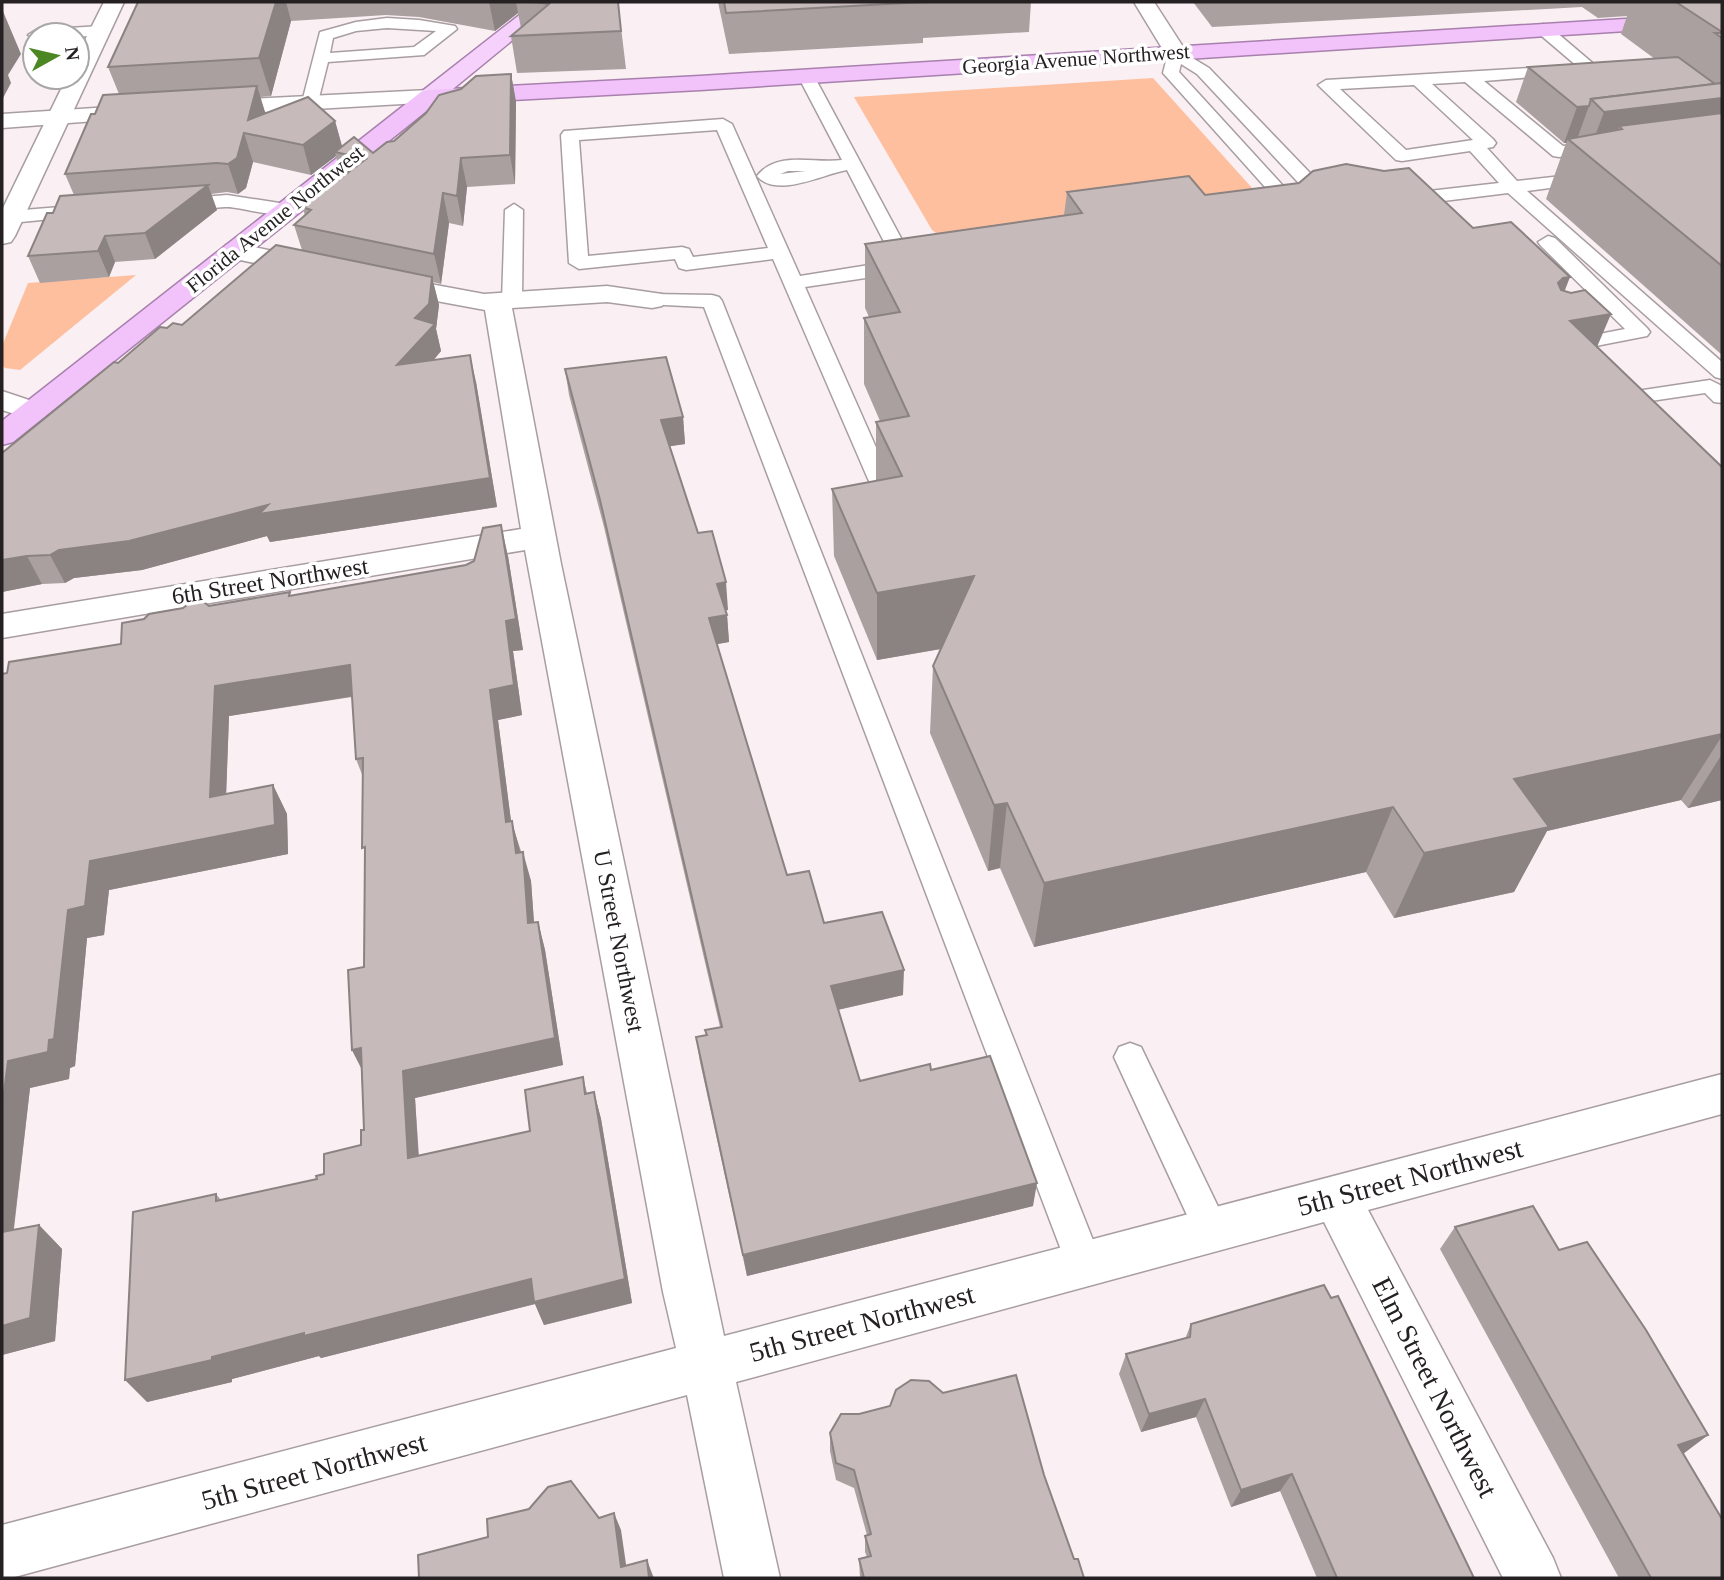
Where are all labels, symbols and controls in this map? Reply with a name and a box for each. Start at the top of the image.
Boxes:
north arrow [21,21,91,91]
street label: Georgia Avenue Northwest [962,39,1191,79]
text: N [61,45,84,62]
street label: Florida Avenue Northwest [181,140,369,298]
street label: 6th Street Northwest [170,553,370,609]
street label: U Street Northwest [589,848,650,1035]
street label: 5th Street Northwest [1294,1132,1526,1222]
street label: Elm Street Northwest [1366,1272,1504,1502]
street label: 5th Street Northwest [746,1278,978,1368]
street label: 5th Street Northwest [198,1426,430,1516]

